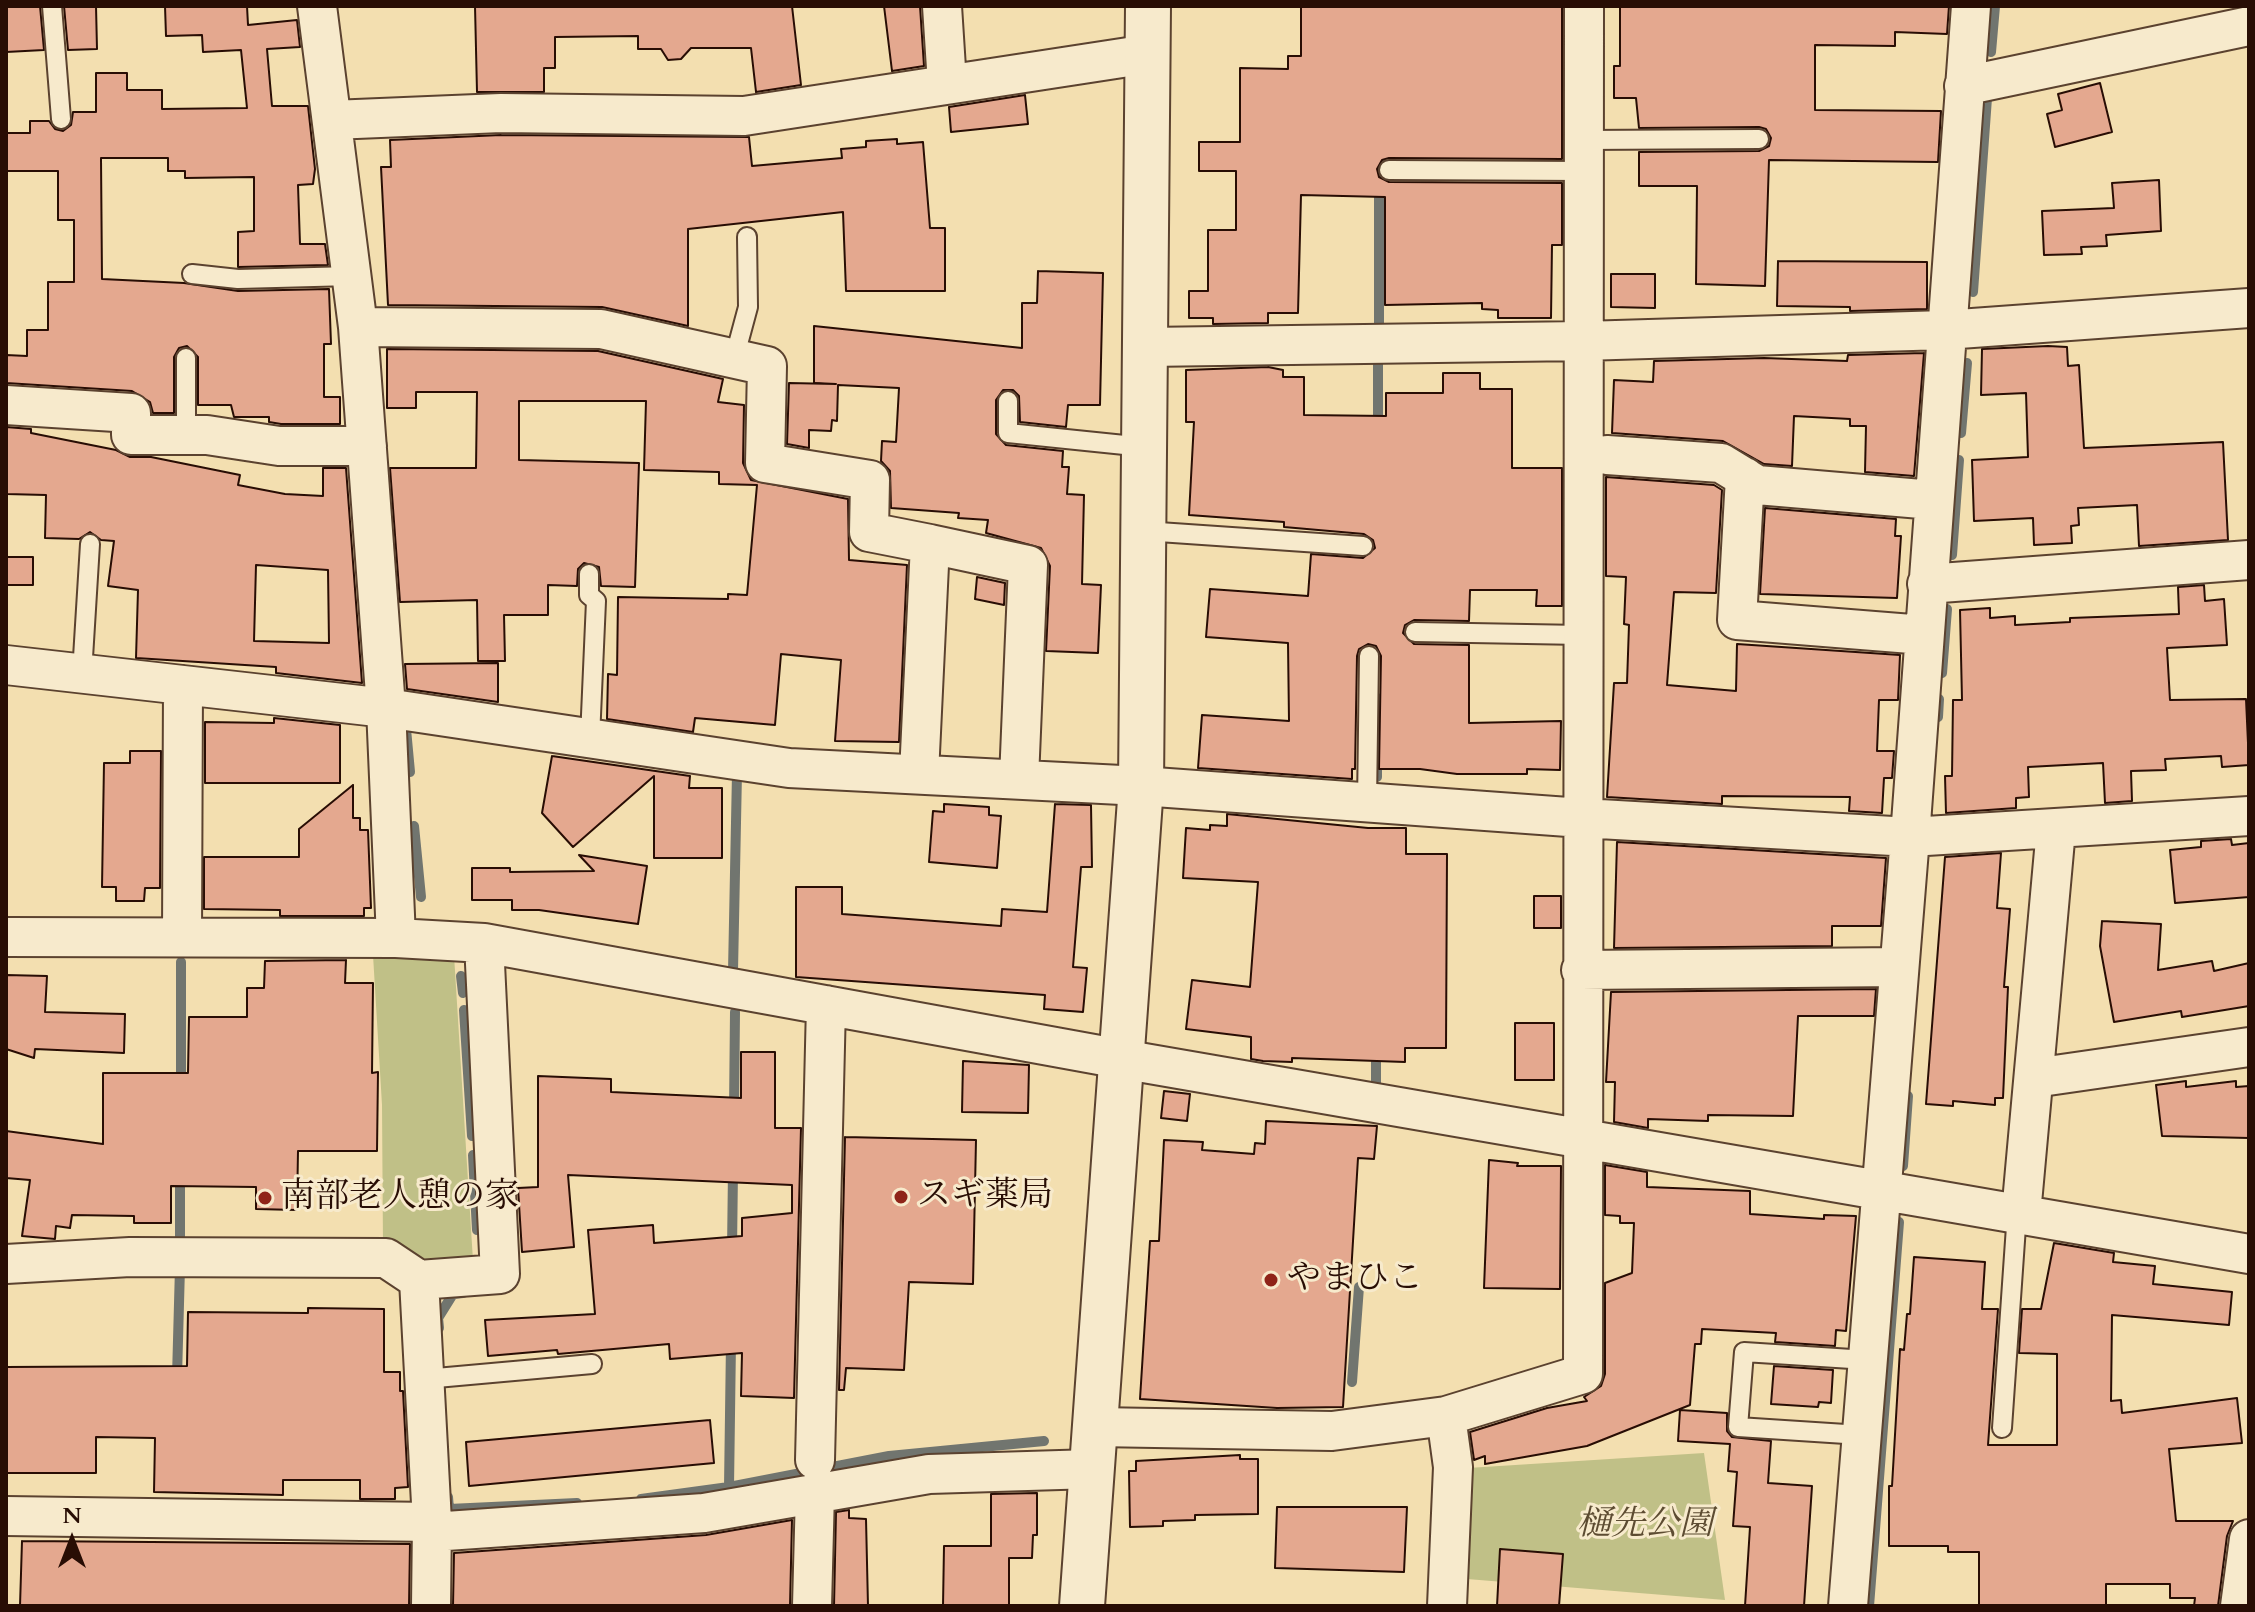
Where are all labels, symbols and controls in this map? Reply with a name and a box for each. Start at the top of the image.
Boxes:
place label: スギ薬局 [917,1177,1053,1217]
place label: 南部老人憩の家 [281,1178,519,1218]
marker: スギ薬局 [892,1188,910,1206]
marker: 南部老人憩の家 [256,1189,274,1207]
place label: やまひこ [1287,1260,1423,1300]
marker: やまひこ [1262,1271,1280,1289]
north arrow [32,1500,112,1580]
text: N [62,1501,82,1531]
park label: 樋先公園 [1577,1506,1713,1546]

